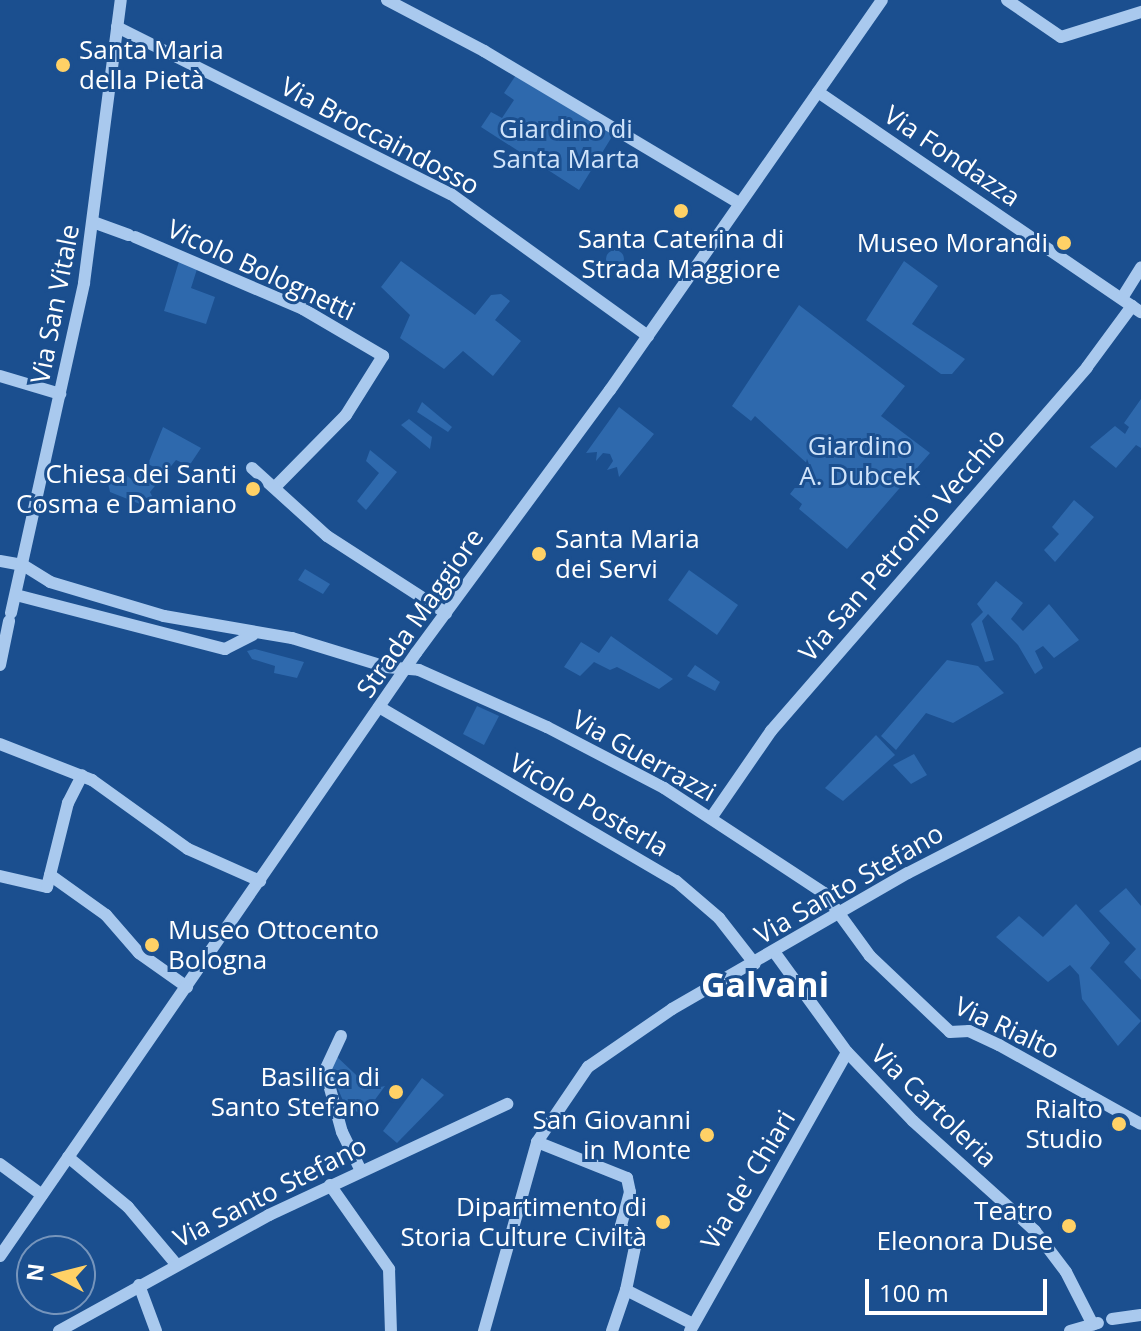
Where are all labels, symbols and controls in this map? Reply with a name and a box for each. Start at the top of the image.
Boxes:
place label: Santa Maria della Pietà [79,34,224,96]
marker: Santa Maria della Pietà [54,56,72,74]
street label: Via Broccaindosso [275,71,485,201]
street label: Via Fondazza [878,99,1026,213]
park label: Giardino di Santa Marta [492,113,640,174]
marker: Santa Caterina di Strada Maggiore [672,202,690,220]
street label: Vicolo Bolognetti [162,213,360,327]
street label: Via San Vitale [24,222,86,386]
place label: Santa Caterina di Strada Maggiore [578,223,784,284]
place label: Museo Morandi [857,227,1048,259]
marker: Museo Morandi [1055,234,1073,252]
street label: Via San Petronio Vecchio [792,422,1012,668]
park label: Giardino A. Dubcek [799,430,921,492]
place label: Chiesa dei Santi Cosma e Damiano [16,458,237,520]
marker: Chiesa dei Santi Cosma e Damiano [244,480,262,498]
street label: Strada Maggiore [350,522,490,704]
place label: Santa Maria dei Servi [555,523,700,584]
marker: Santa Maria dei Servi [530,545,548,563]
street label: Via Guerrazzi [567,704,721,808]
street label: Vicolo Posterla [504,747,674,863]
street label: Via Santo Stefano [749,817,949,951]
place label: Museo Ottocento Bologna [168,914,379,976]
marker: Museo Ottocento Bologna [143,936,161,954]
district label: Galvani [701,965,829,1005]
street label: Via Rialto [950,990,1064,1066]
street label: Via Cartoleria [865,1038,1003,1174]
place label: Basilica di Santo Stefano [211,1061,380,1122]
marker: Basilica di Santo Stefano [387,1083,405,1101]
place label: Rialto Studio [1025,1093,1103,1154]
place label: San Giovanni in Monte [533,1104,691,1166]
street label: Via de' Chiari [694,1105,802,1255]
marker: Rialto Studio [1110,1115,1128,1133]
marker: San Giovanni in Monte [698,1126,716,1144]
street label: Via Santo Stefano [168,1130,372,1254]
place label: Dipartimento di Storia Culture Civiltà [401,1191,647,1252]
place label: Teatro Eleonora Duse [877,1195,1053,1256]
marker: Dipartimento di Storia Culture Civiltà [654,1213,672,1231]
marker: Teatro Eleonora Duse [1060,1217,1078,1235]
north arrow [16,1235,96,1315]
text: N [18,1262,50,1283]
scale bar [869,1263,1051,1313]
text: 100 m [879,1276,949,1309]

